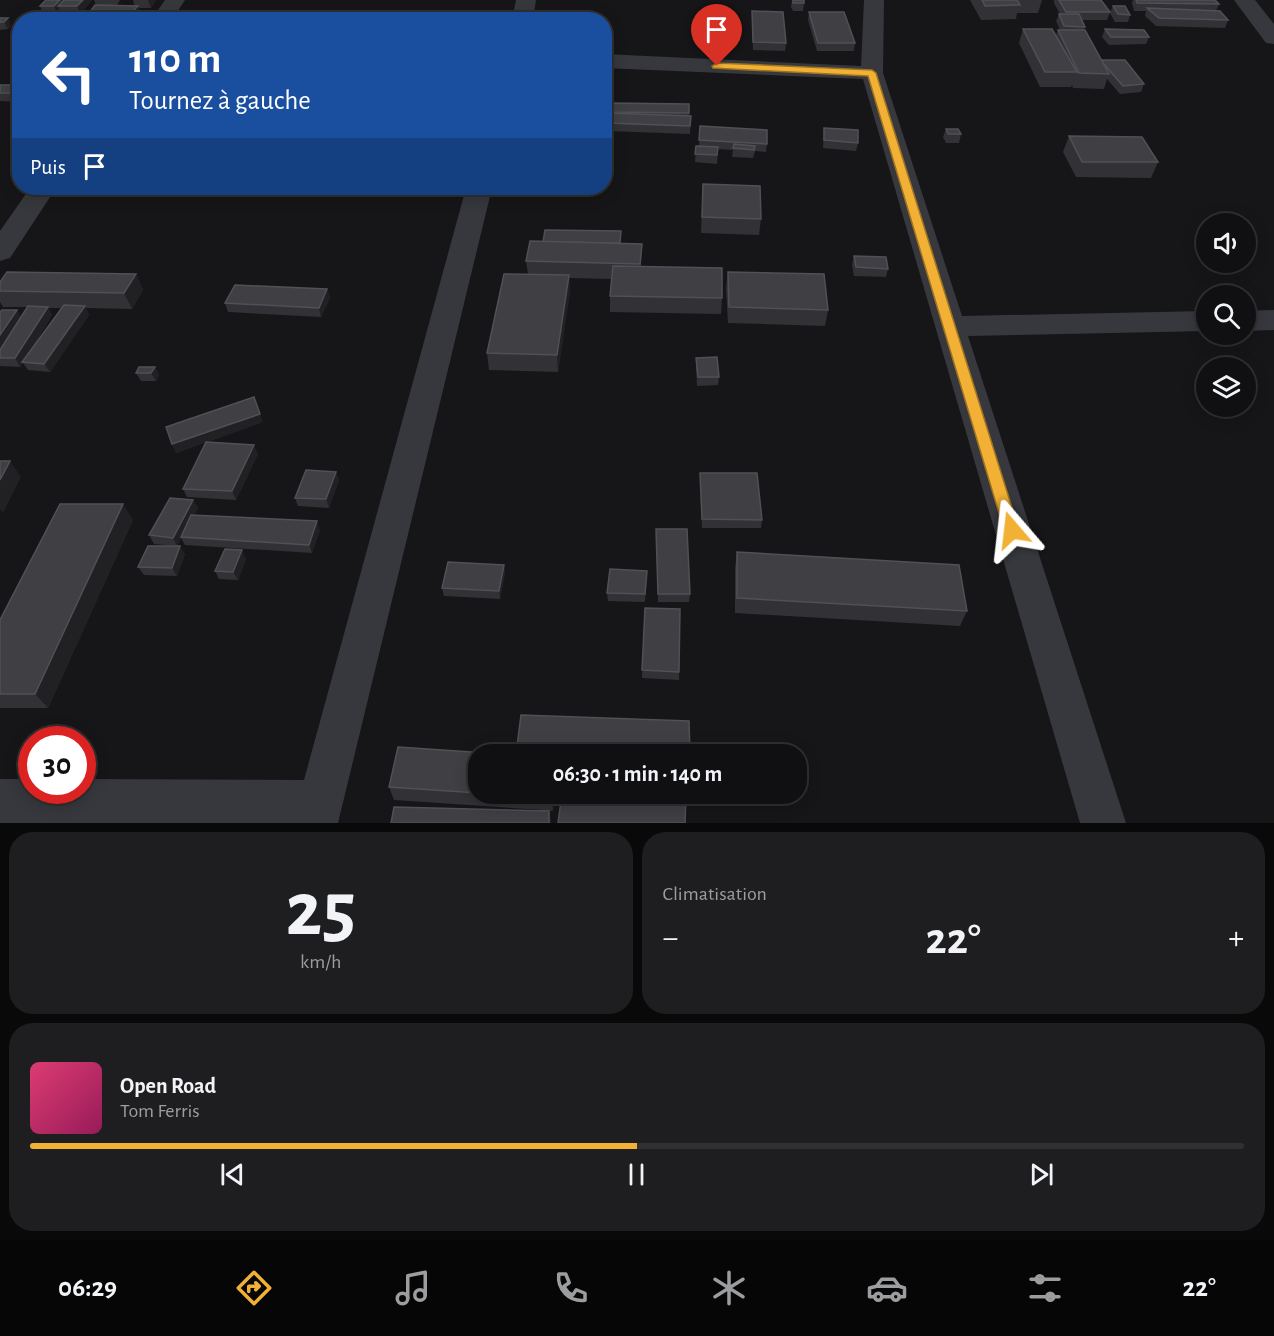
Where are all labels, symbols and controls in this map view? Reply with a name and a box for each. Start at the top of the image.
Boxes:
pin [691,4,742,66]
icon: arrive [700,13,733,46]
icon: left [30,36,108,114]
text: 110 m [129,38,221,80]
text: Tournez à gauche [129,87,311,114]
icon: arrive [78,150,111,183]
text: Puis [30,156,66,178]
map controls [1196,213,1256,417]
button: sound [1196,213,1256,273]
button: search [1196,285,1256,345]
button: layers [1196,357,1256,417]
position arrow [980,498,1044,562]
speed limit sign: 30 [18,726,96,804]
text: 06:30 · 1 min · 140 m [553,763,722,785]
text: 25 [286,872,356,950]
text: Climatisation [663,884,767,904]
text: 22° [925,917,981,962]
text: − [663,922,678,955]
text: + [1228,922,1244,955]
text: km/h [300,952,341,972]
text: Open Road [120,1075,216,1097]
text: Tom Ferris [120,1101,200,1121]
icon: previous [216,1158,249,1191]
icon: pause [620,1158,653,1191]
icon: next [1025,1158,1058,1191]
icon: directions [233,1267,275,1309]
icon: music [392,1267,434,1309]
icon: phone [550,1267,592,1309]
icon: climate [708,1267,750,1309]
icon: car [866,1267,908,1309]
icon: filters [1024,1267,1066,1309]
text: 06:29 [58,1274,117,1301]
text: 22° [1182,1274,1216,1301]

